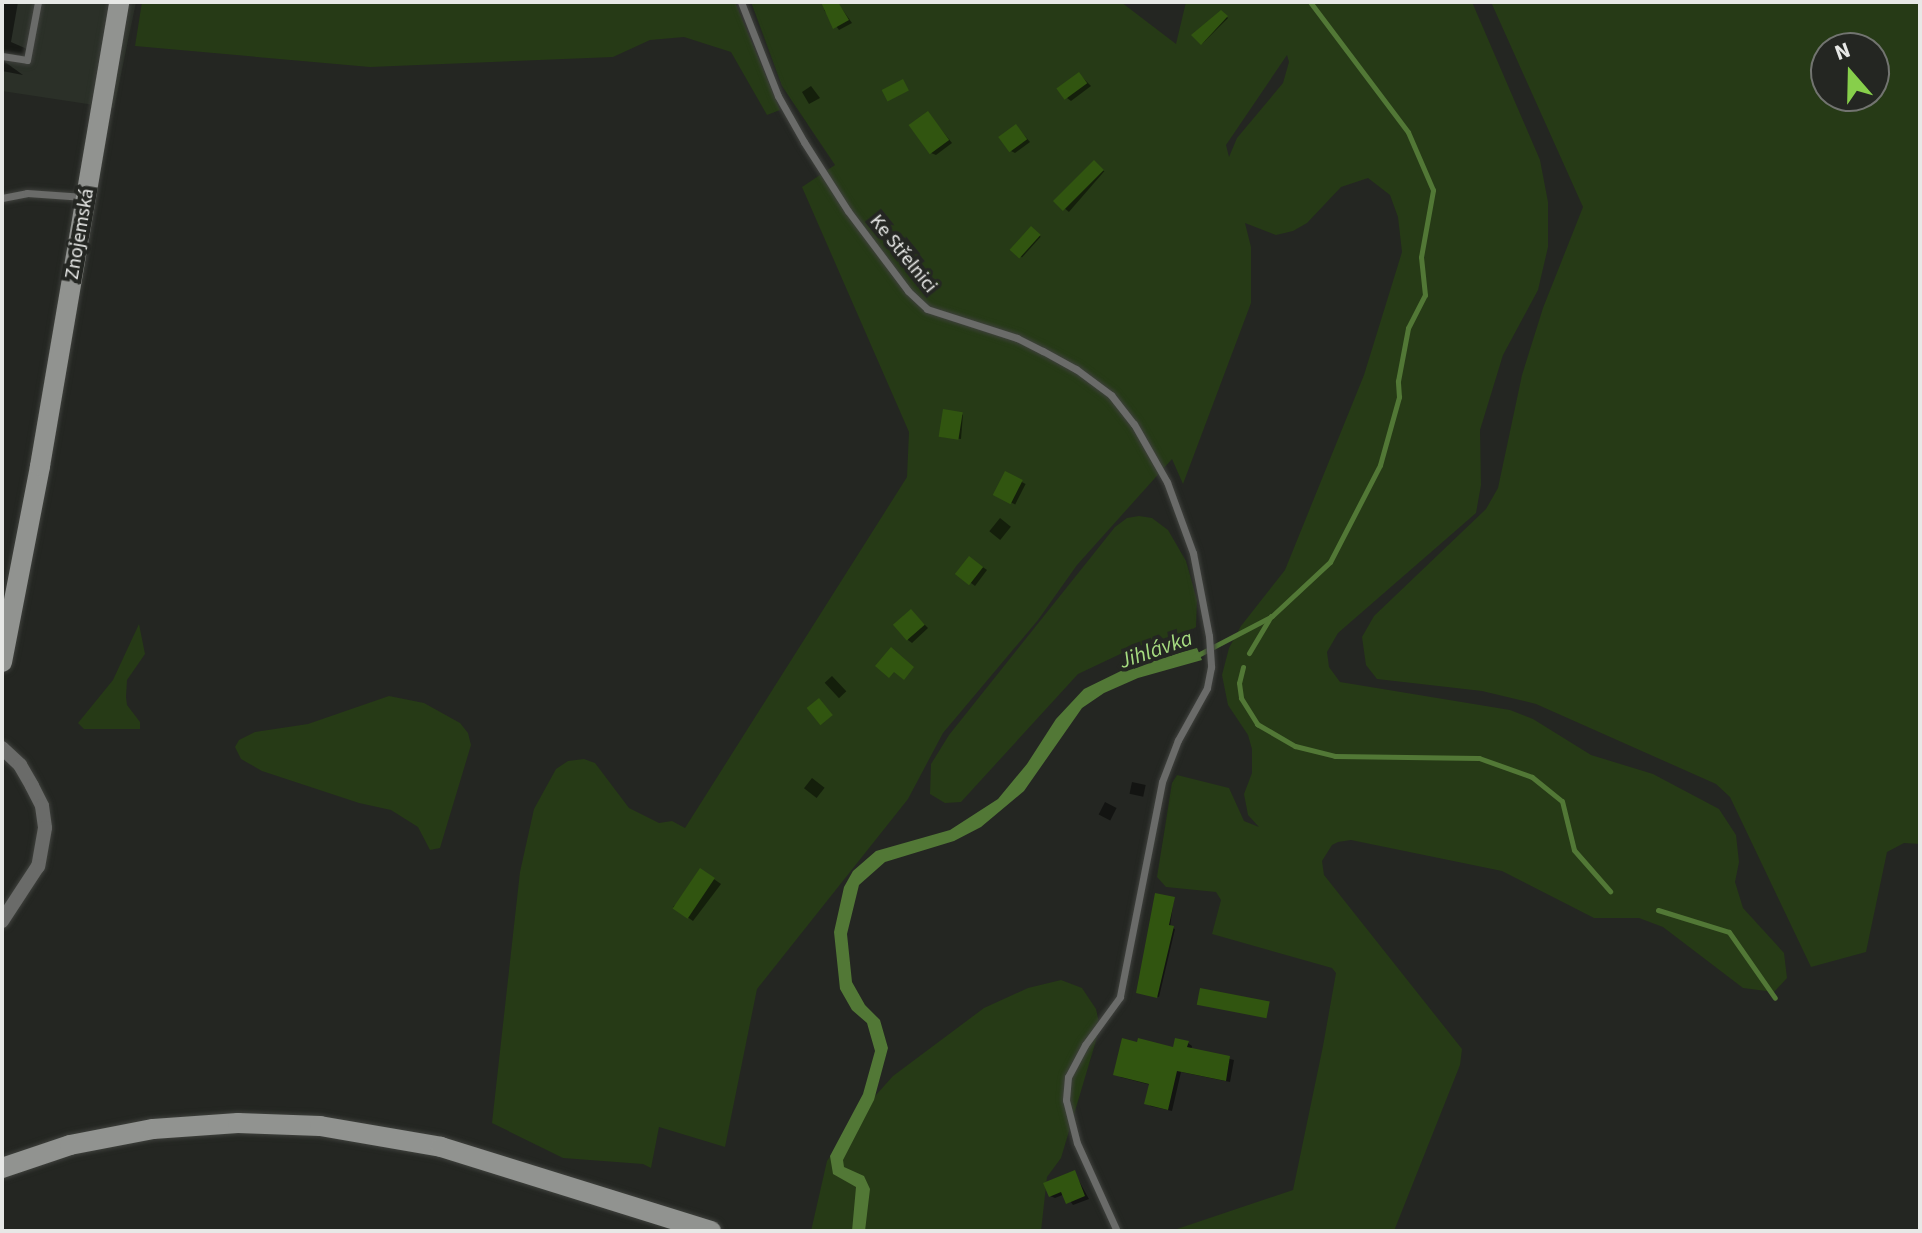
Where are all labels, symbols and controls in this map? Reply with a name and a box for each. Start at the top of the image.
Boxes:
north arrow [1810,32,1890,112]
text: N [1830,34,1855,69]
street label: Znojemská [60,187,100,281]
street label: Ke Střelnici [864,210,942,298]
water label: Jihlávka [1116,625,1196,675]

